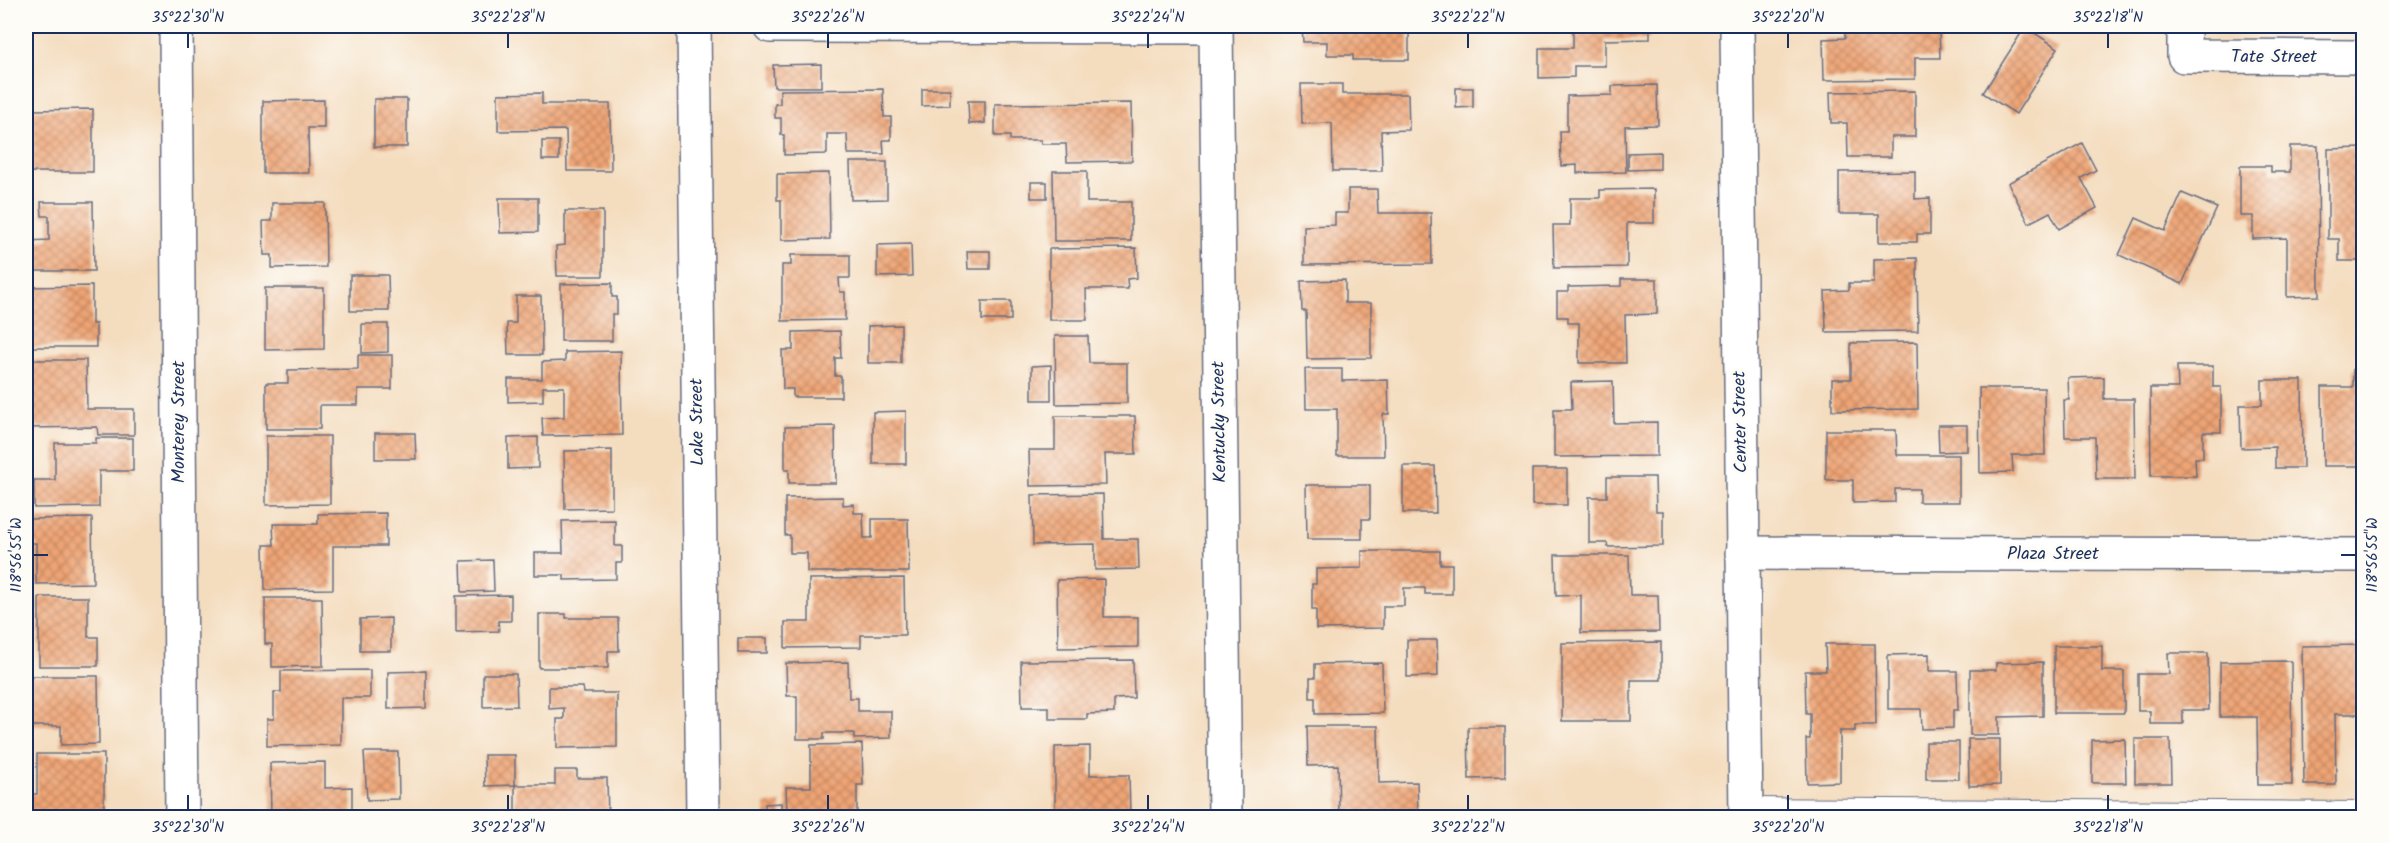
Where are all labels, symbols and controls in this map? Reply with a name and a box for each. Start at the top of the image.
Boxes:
text: 35°22'30"N [152,6,224,30]
text: 35°22'28"N [471,6,545,30]
text: 35°22'26"N [791,6,865,30]
text: 35°22'24"N [1111,6,1185,30]
text: 35°22'22"N [1431,6,1505,30]
text: 35°22'20"N [1752,6,1824,30]
text: 35°22'18"N [2073,6,2143,30]
street label: Tate Street [2231,43,2318,72]
street label: Monterey Street [165,360,194,483]
street label: Kentucky Street [1204,360,1236,483]
street label: Center Street [1726,370,1756,473]
street label: Lake Street [683,377,713,466]
text: 118°56'55"W [5,517,29,592]
text: 118°56'55"W [2361,517,2385,592]
street label: Plaza Street [2007,540,2100,569]
text: 35°22'30"N [152,816,224,840]
text: 35°22'28"N [471,816,545,840]
text: 35°22'26"N [791,816,865,840]
text: 35°22'24"N [1111,816,1185,840]
text: 35°22'22"N [1431,816,1505,840]
text: 35°22'20"N [1752,816,1824,840]
text: 35°22'18"N [2073,816,2143,840]

